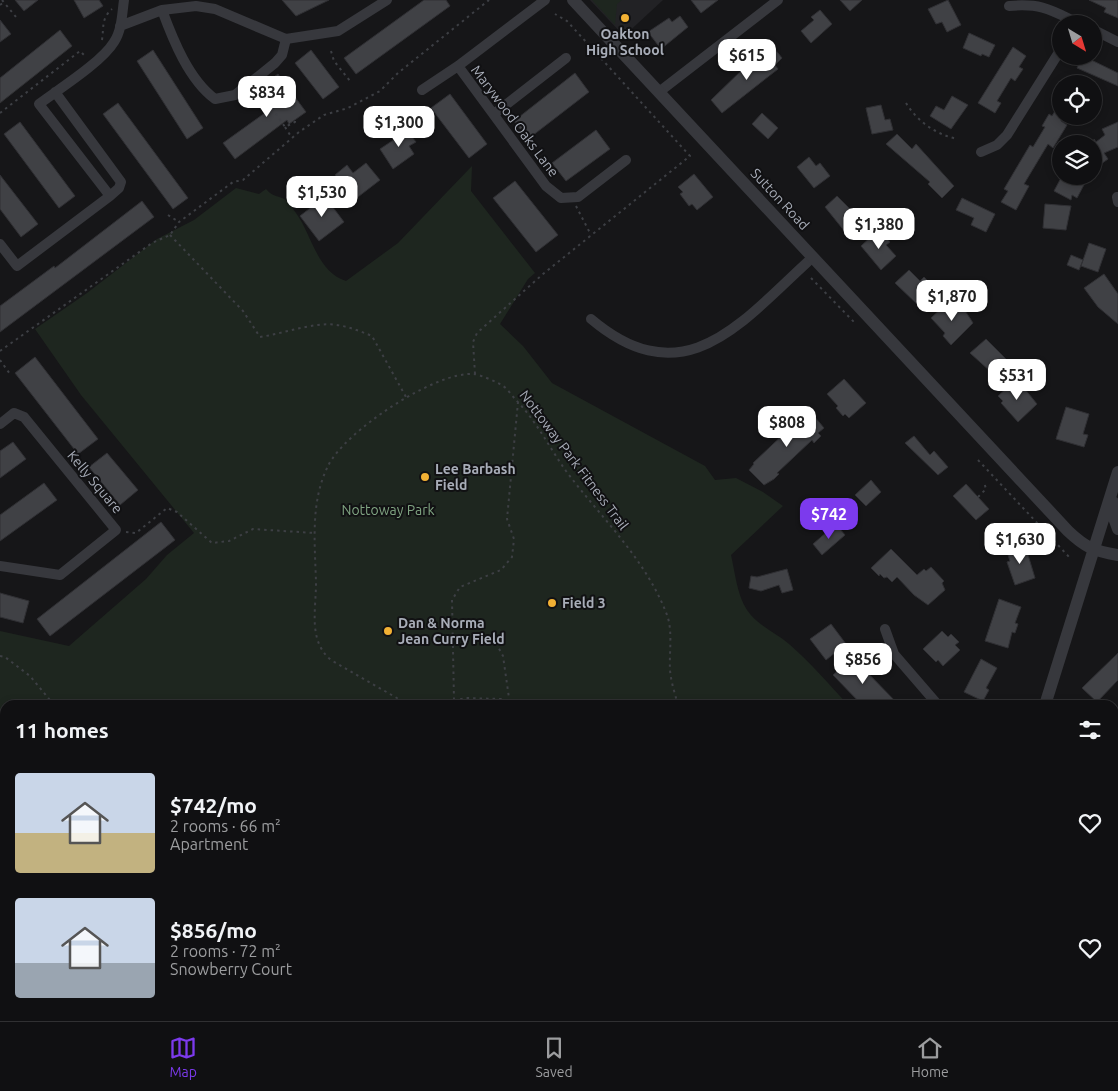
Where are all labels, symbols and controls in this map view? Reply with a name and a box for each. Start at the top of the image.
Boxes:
marker: Oakton High School [619,12,631,24]
north arrow [1052,15,1102,65]
map controls [1052,15,1102,185]
place label: Oakton High School [586,26,664,58]
pin: $615 [717,38,777,81]
text: $615 [729,46,765,64]
street label: Marywood Oaks Lane [468,62,562,180]
button: locate [1052,75,1102,125]
pin: $834 [237,76,297,118]
text: $834 [249,83,285,101]
pin: $1,300 [358,106,440,148]
text: $1,300 [374,113,424,131]
button: layers [1052,135,1102,185]
street label: Sutton Road [748,165,812,233]
pin: $1,530 [281,176,363,218]
text: $1,530 [297,183,347,201]
pin: $1,380 [838,208,920,250]
text: $1,380 [854,215,904,233]
pin: $1,870 [911,280,993,322]
text: $1,870 [927,287,977,305]
pin: $531 [987,358,1047,401]
text: $531 [999,366,1035,384]
street label: Nottoway Park Fitness Trail [516,387,632,533]
pin: $808 [757,406,817,448]
text: $808 [769,413,805,431]
street label: Kelly Square [64,447,126,517]
place label: Lee Barbash Field [435,461,516,493]
marker: Lee Barbash Field [419,471,431,483]
pin: $742 [799,498,859,540]
park label: Nottoway Park [341,502,435,518]
text: $742 [811,505,847,523]
pin: $1,630 [979,522,1061,565]
text: $1,630 [995,530,1045,548]
place label: Field 3 [562,595,606,611]
marker: Field 3 [546,597,558,609]
place label: Dan & Norma Jean Curry Field [398,615,505,647]
marker: Dan & Norma Jean Curry Field [382,625,394,637]
pin: $856 [833,642,893,685]
text: $856 [845,650,881,668]
icon: filters [1076,716,1104,744]
text: 11 homes [15,718,109,742]
icon: home [55,793,115,853]
text: $742/mo [170,793,257,817]
icon: heart [1076,809,1104,837]
text: 2 rooms · 66 m² [170,817,281,835]
text: Apartment [170,835,248,853]
icon: home [55,918,115,978]
text: $856/mo [170,918,257,942]
icon: heart [1076,934,1104,962]
text: 2 rooms · 72 m² [170,942,281,960]
text: Snowberry Court [170,960,292,978]
tab: Map [169,1034,197,1080]
tab: Saved [535,1034,573,1080]
tab: Home [911,1034,949,1080]

